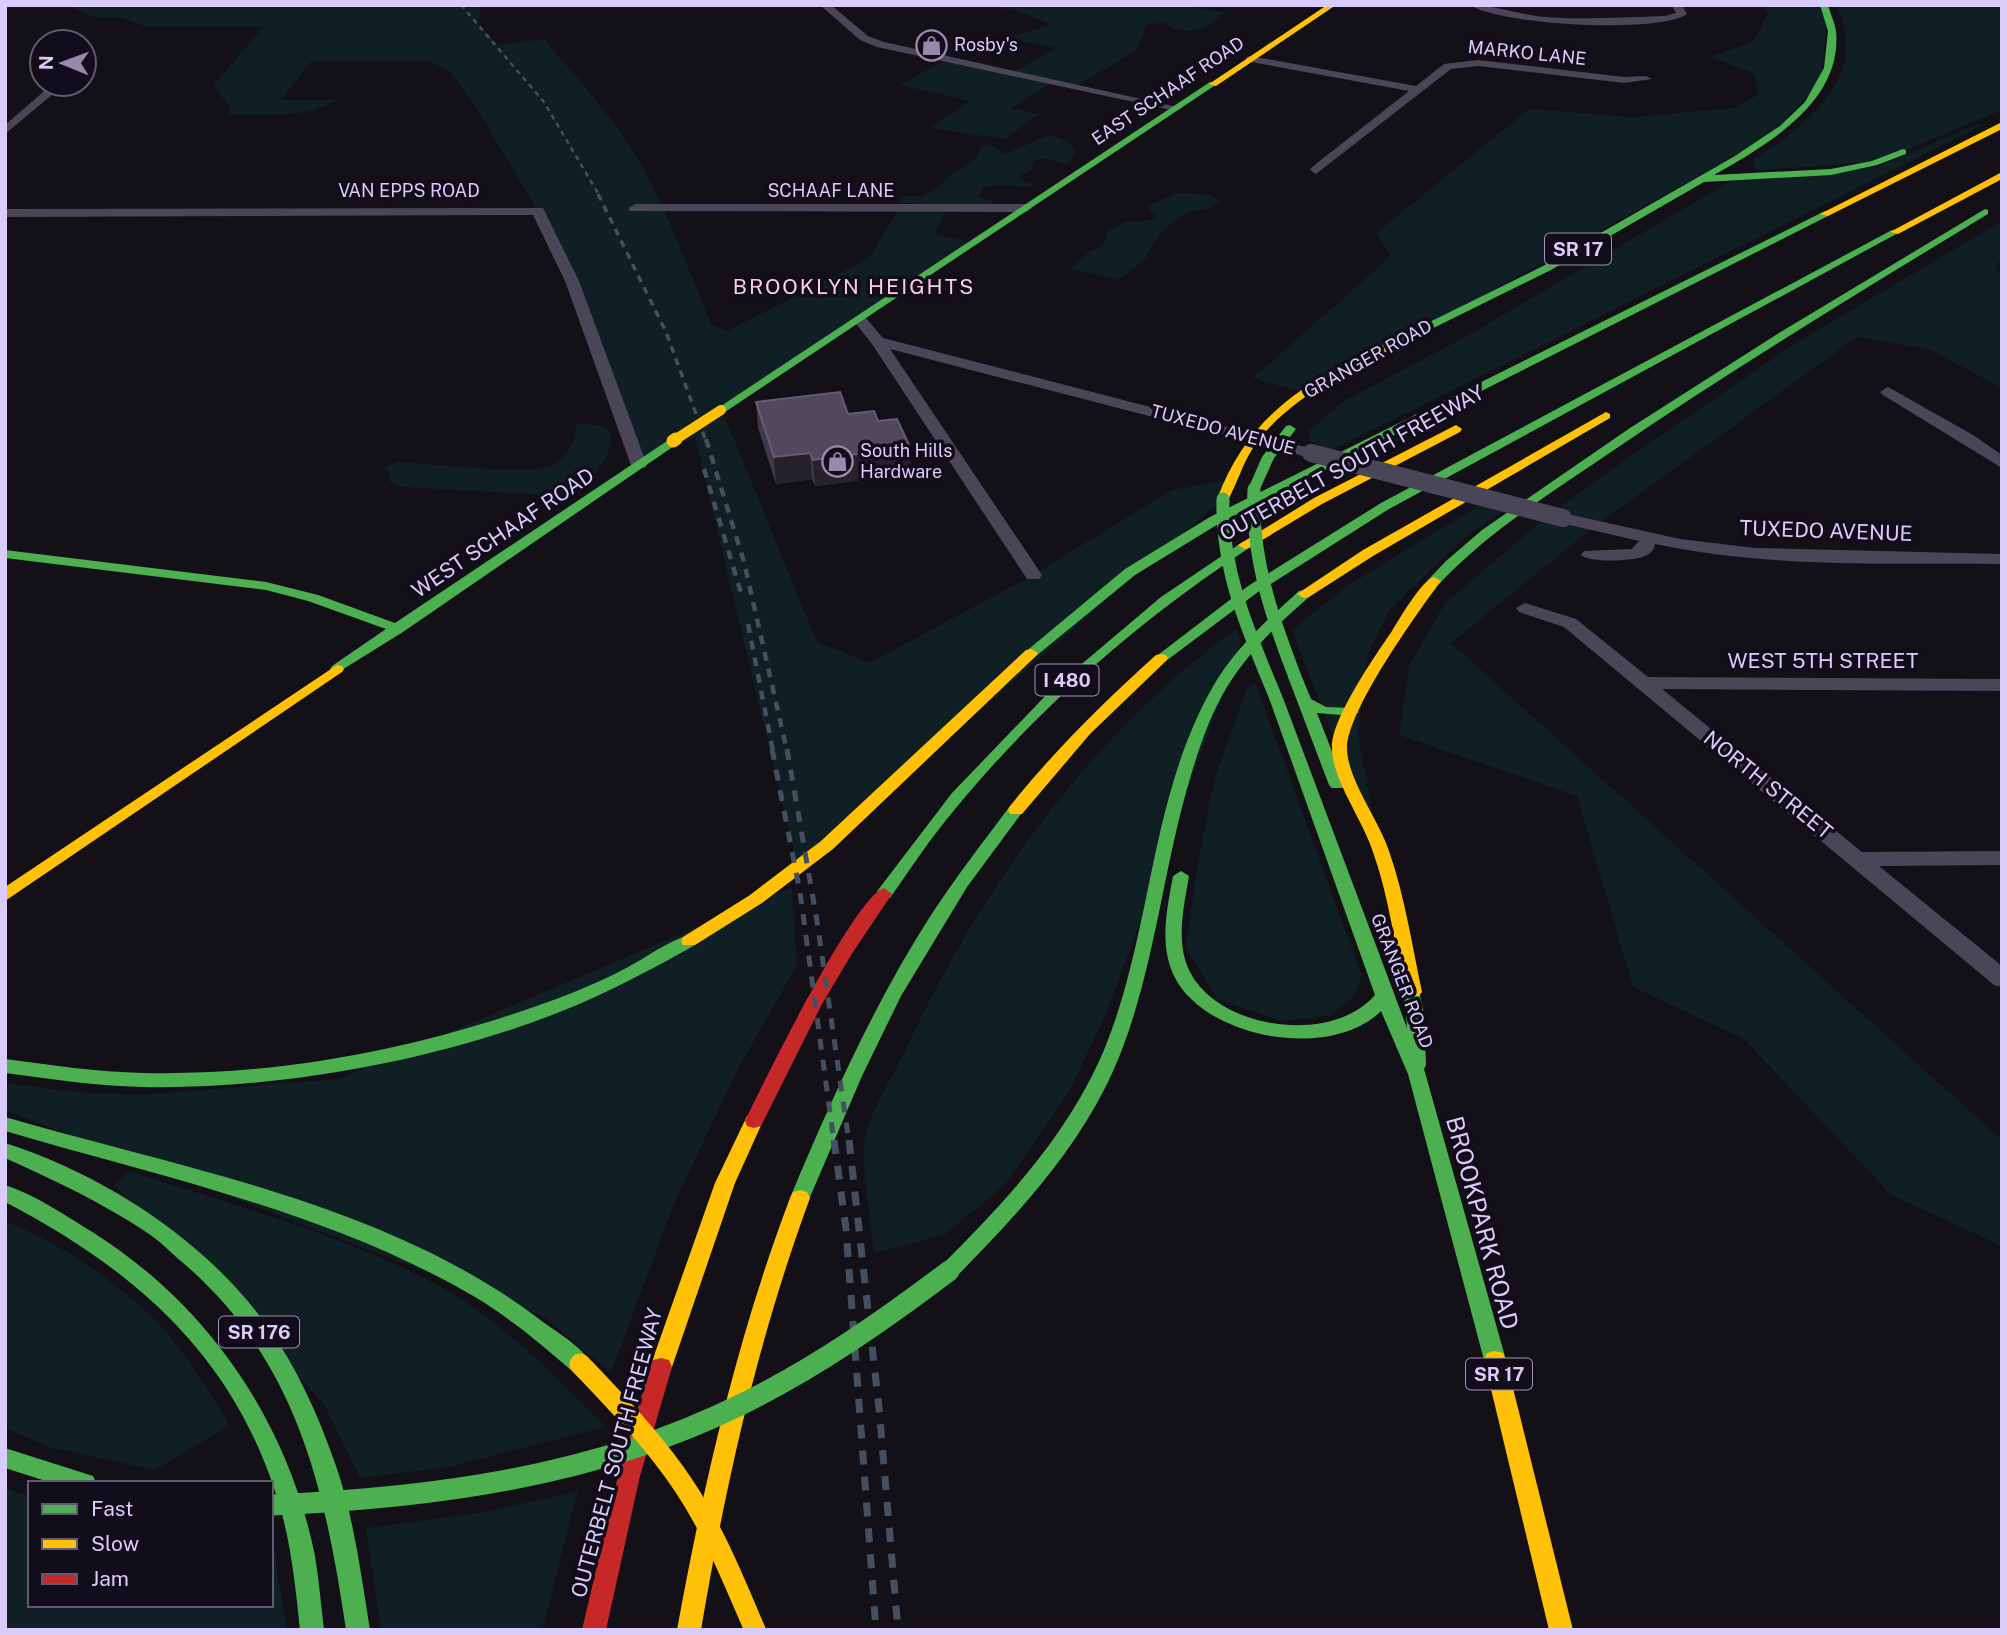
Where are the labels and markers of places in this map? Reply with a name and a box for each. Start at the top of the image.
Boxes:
shop icon: Rosby's [914,28,948,62]
place label: Rosby's [954,34,1018,55]
place label: South Hills Hardware [860,440,952,482]
shop icon: South Hills Hardware [820,444,854,478]

